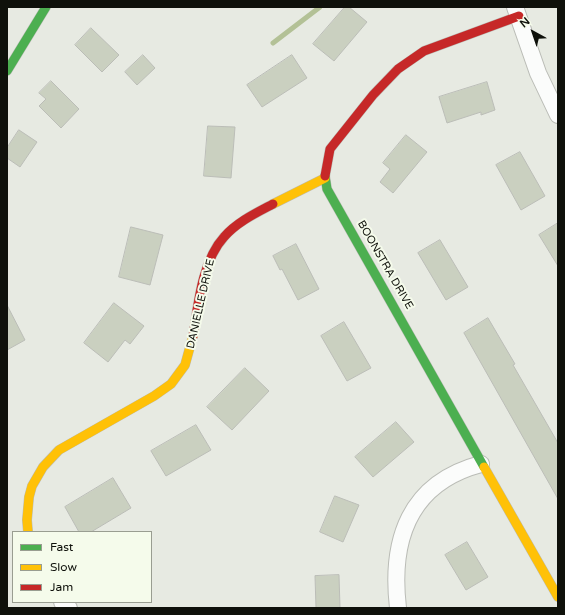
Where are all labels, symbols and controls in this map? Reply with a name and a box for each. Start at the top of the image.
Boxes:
north arrow [513,12,553,52]
text: N [517,15,533,30]
street label: BOONSTRA DRIVE [354,218,416,312]
street label: DANIELLE DRIVE [184,258,218,350]
legend [12,531,152,603]
text: Fast [50,540,73,554]
text: Slow [50,560,77,574]
text: Jam [50,580,73,594]

